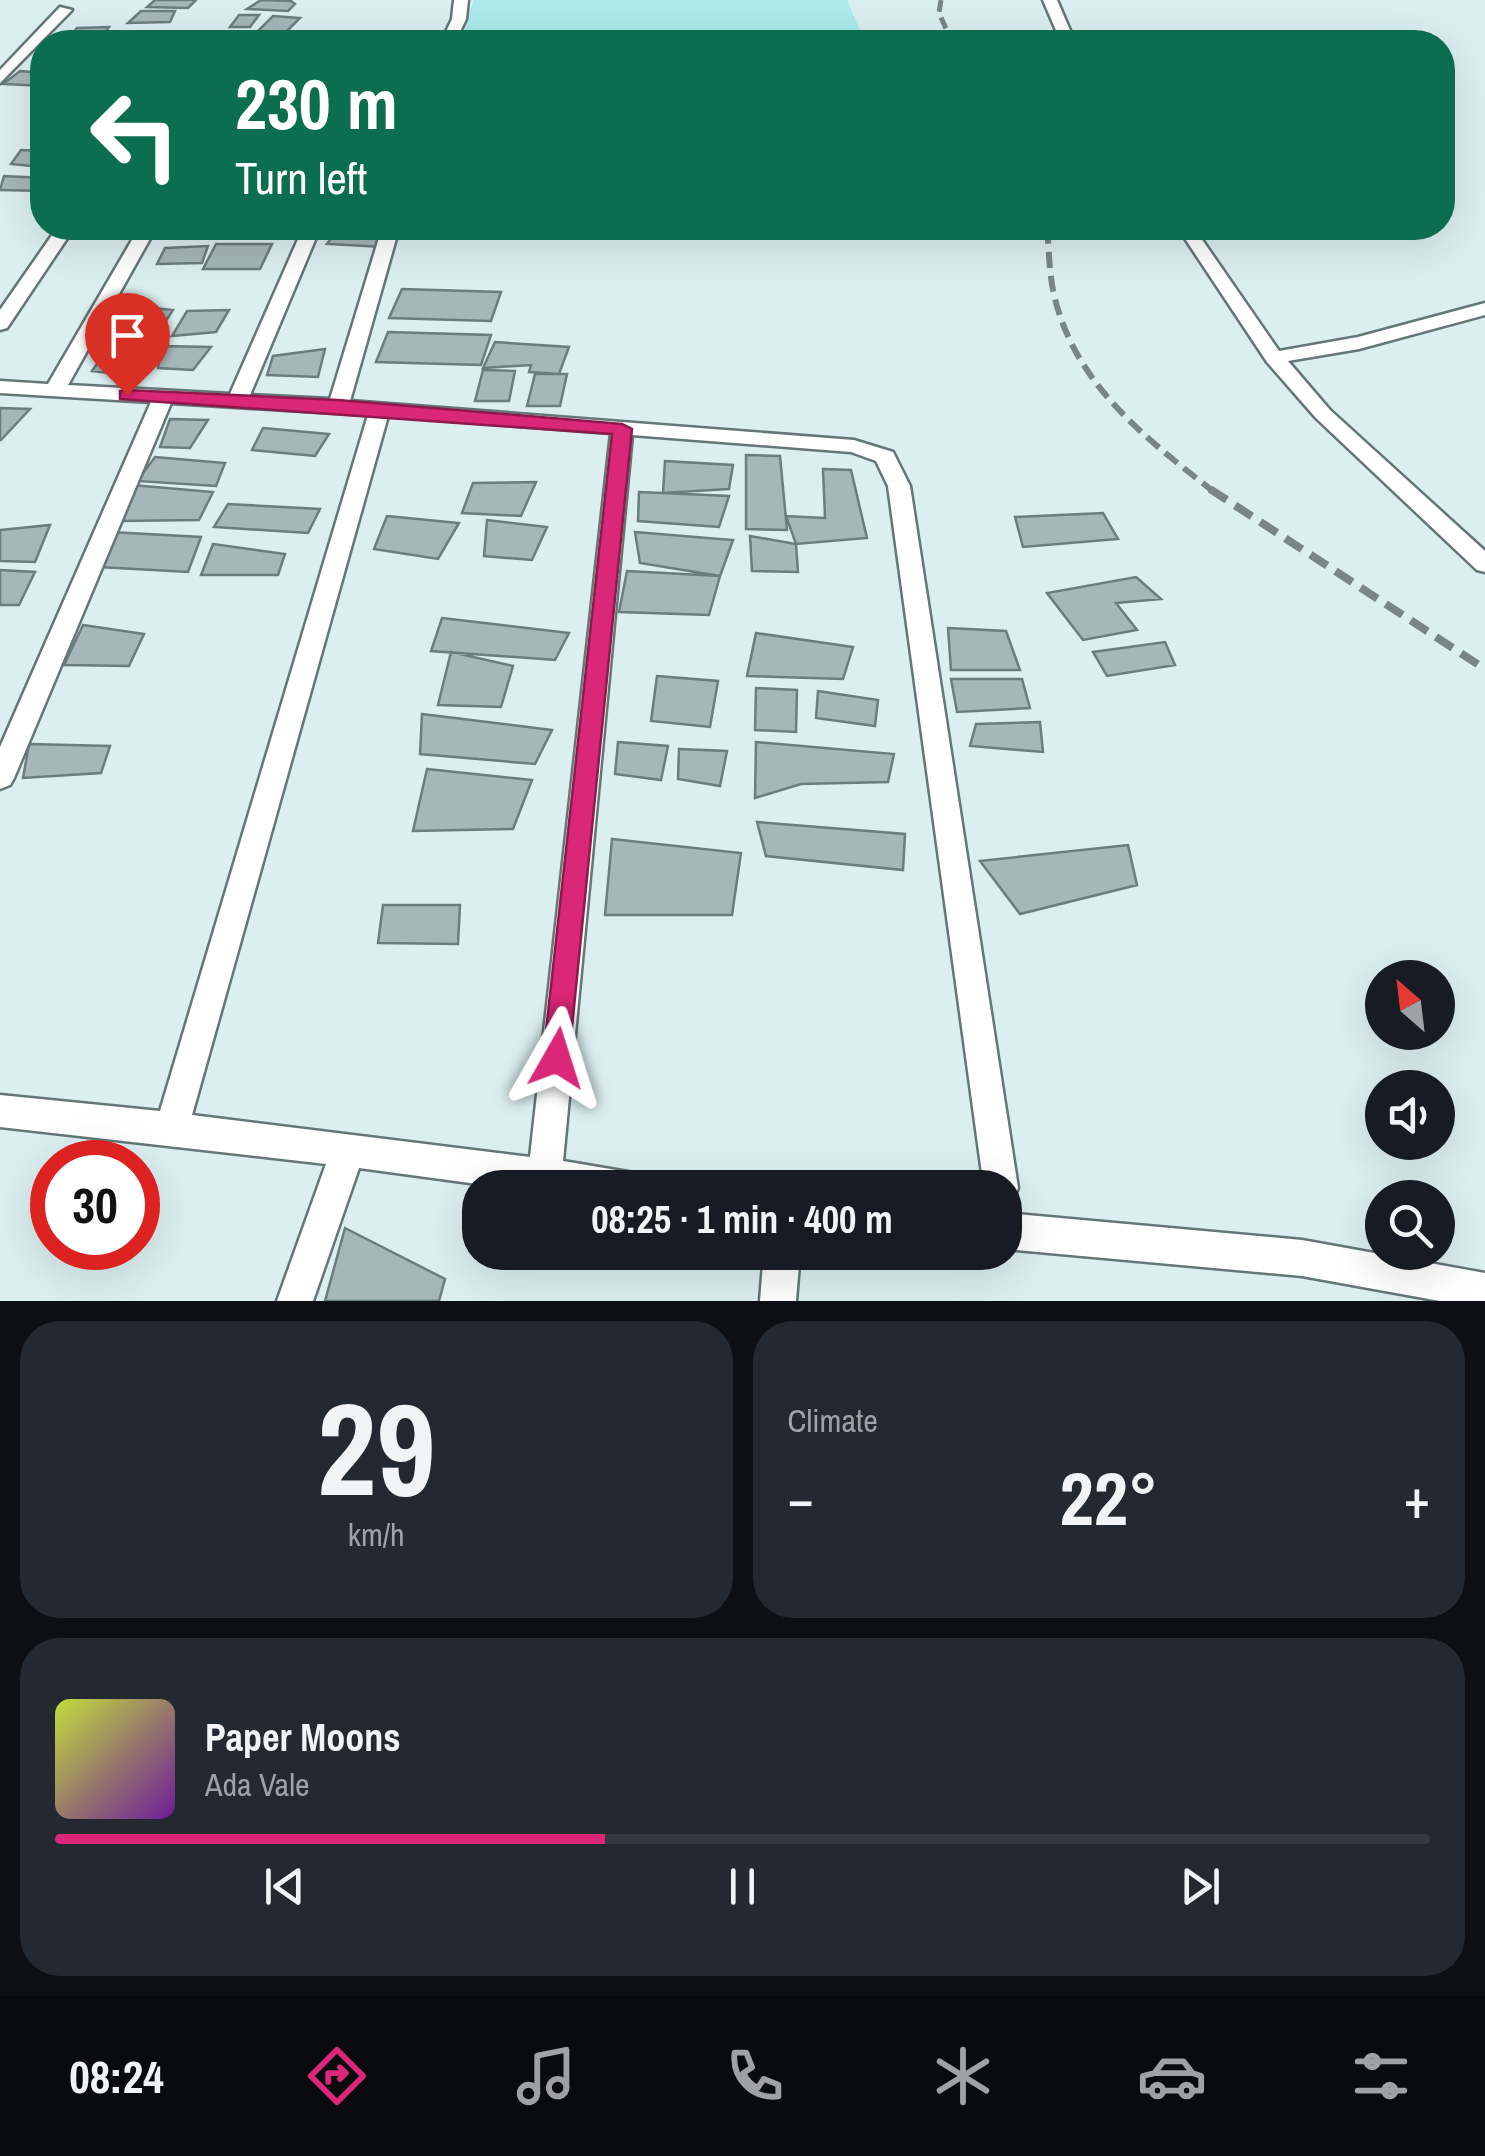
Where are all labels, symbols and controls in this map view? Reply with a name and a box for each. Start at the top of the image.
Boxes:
text: 230 m [235,57,398,151]
icon: left [70,70,200,200]
text: Turn left [235,147,367,208]
pin [85,293,170,396]
icon: arrive [100,308,155,363]
north arrow [1365,960,1455,1050]
map controls [1365,960,1455,1270]
position arrow [505,1006,609,1110]
button: sound [1365,1070,1455,1160]
speed limit sign: 30 [30,1140,160,1270]
button: search [1365,1180,1455,1270]
text: 08:25 · 1 min · 400 m [591,1194,893,1245]
text: 29 [317,1360,436,1536]
text: Climate [788,1399,878,1442]
text: 22° [1060,1447,1158,1548]
text: − [788,1461,814,1535]
text: + [1404,1461,1430,1535]
text: km/h [348,1513,405,1556]
text: Paper Moons [205,1712,401,1763]
text: Ada Vale [205,1763,310,1806]
icon: previous [257,1859,312,1914]
icon: pause [715,1859,770,1914]
icon: next [1173,1859,1228,1914]
icon: directions [302,2041,372,2111]
icon: music [511,2041,581,2111]
icon: phone [720,2041,790,2111]
icon: climate [928,2041,998,2111]
icon: car [1137,2041,1207,2111]
icon: filters [1346,2041,1416,2111]
text: 08:24 [69,2046,164,2107]

